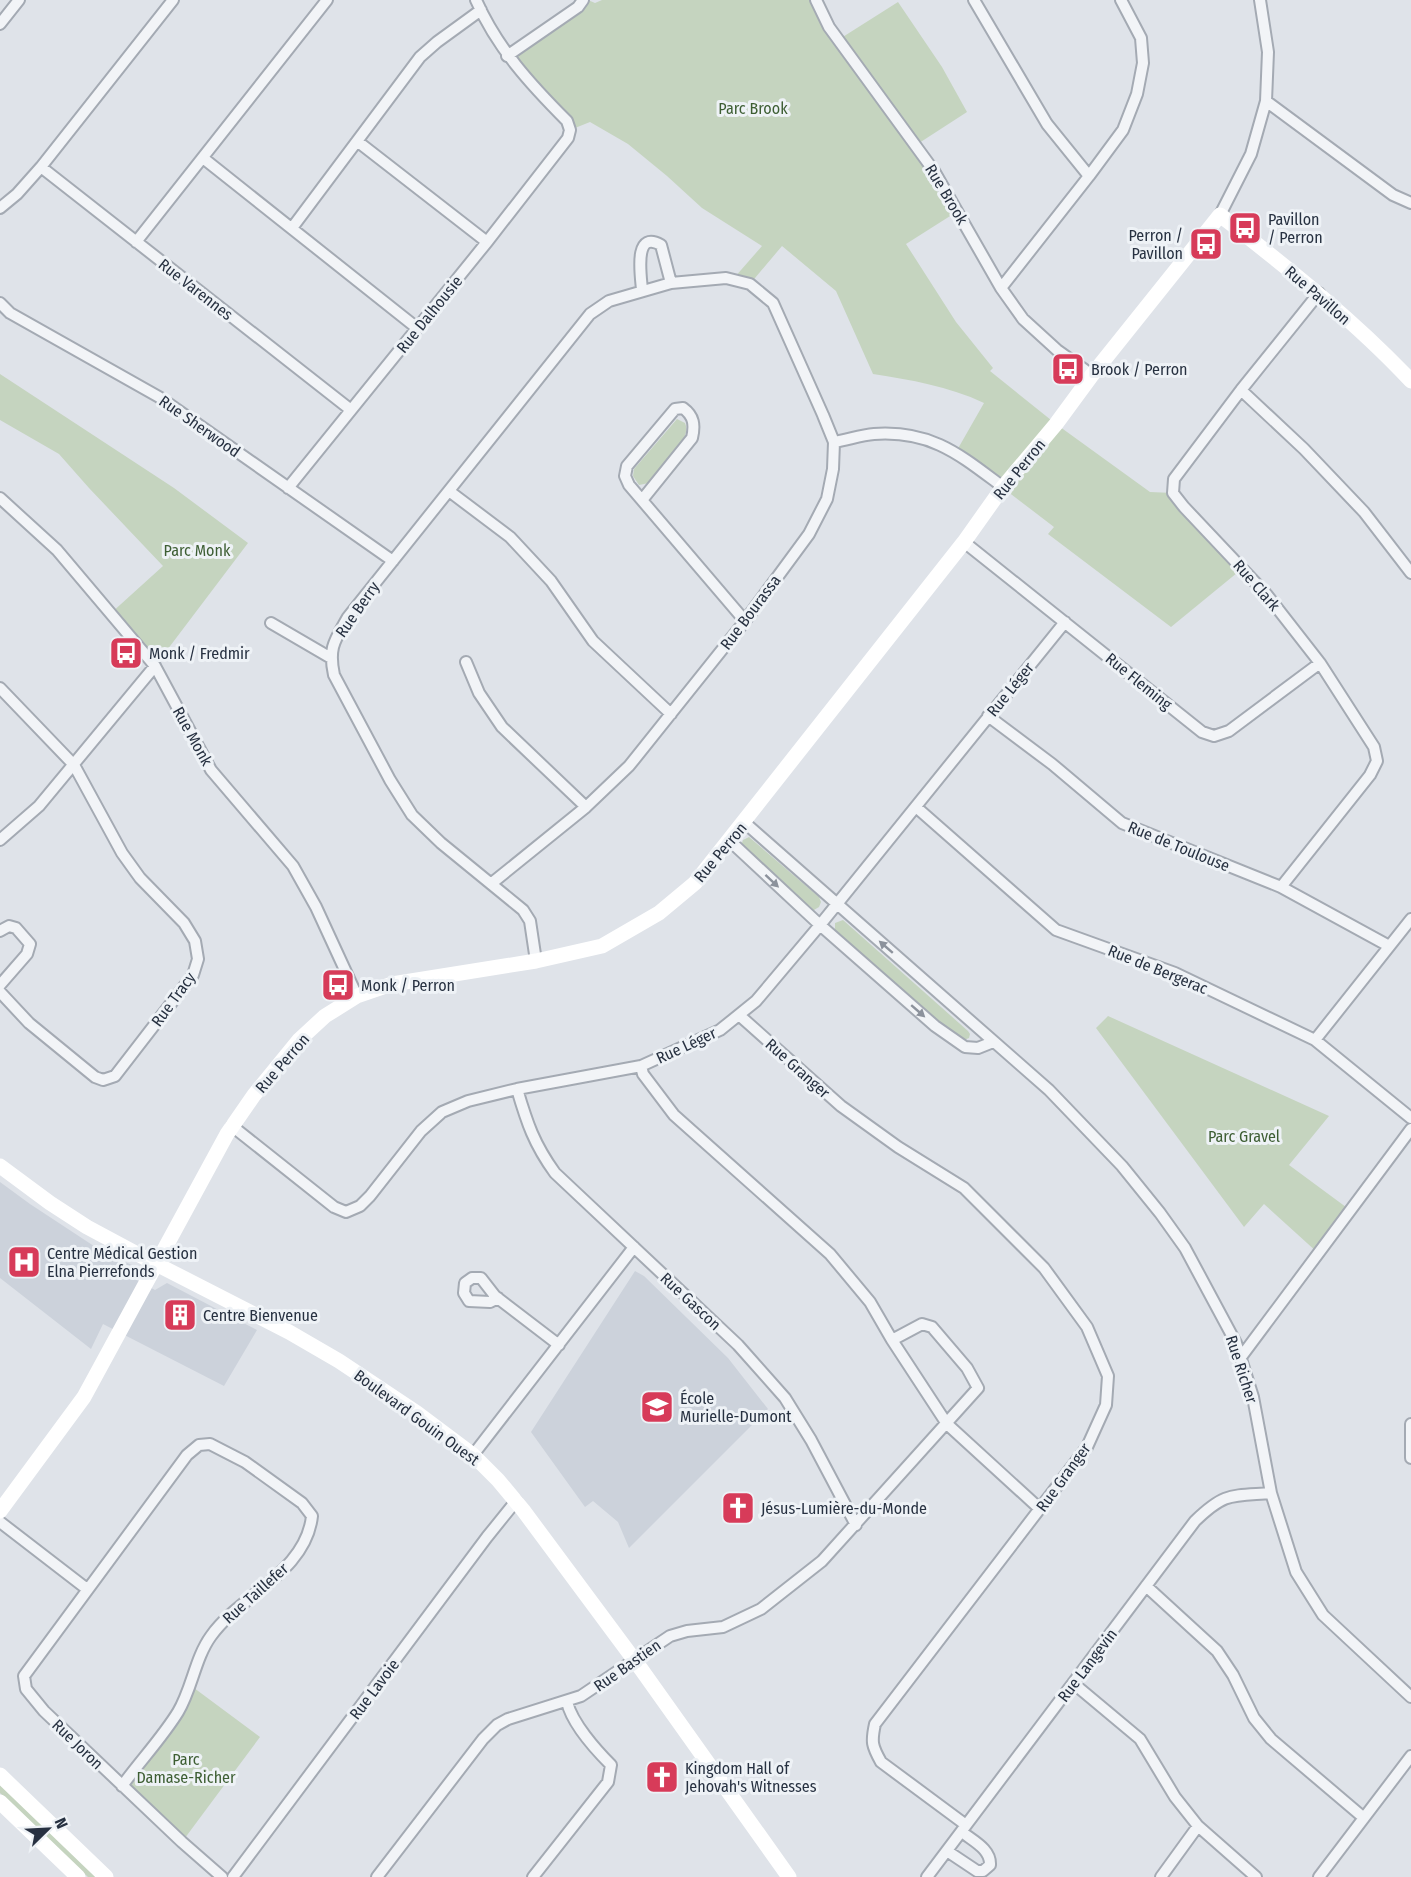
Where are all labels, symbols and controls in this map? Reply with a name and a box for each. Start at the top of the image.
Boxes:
park label: Parc Brook [718,99,788,118]
street label: Rue Brook [921,161,972,228]
bus stop icon: Pavillon / Perron [1227,210,1263,246]
place label: Pavillon / Perron [1268,210,1323,247]
place label: Perron / Pavillon [1128,226,1183,263]
bus stop icon: Perron / Pavillon [1188,226,1224,262]
street label: Rue Varennes [155,255,237,324]
street label: Rue Pavillon [1281,262,1354,329]
street label: Rue Dalhousie [392,272,466,357]
bus stop icon: Brook / Perron [1050,351,1086,387]
place label: Brook / Perron [1091,360,1188,379]
street label: Rue Sherwood [156,392,244,461]
street label: Rue Perron [989,435,1049,503]
park label: Parc Monk [164,541,231,560]
street label: Rue Clark [1229,556,1284,615]
street label: Rue Bourassa [716,571,785,653]
street label: Rue Berry [331,577,384,641]
bus stop icon: Monk / Fredmir [108,635,144,671]
place label: Monk / Fredmir [149,644,250,663]
street label: Rue Fleming [1102,649,1176,714]
street label: Rue Léger [983,658,1038,720]
street label: Rue Monk [169,703,217,769]
street label: Rue de Toulouse [1125,817,1233,876]
street label: Rue Perron [690,819,751,886]
one-way arrow [765,874,780,888]
one-way arrow [879,940,894,954]
street label: Rue de Bergerac [1105,941,1211,998]
bus stop icon: Monk / Perron [320,967,356,1003]
street label: Rue Tracy [147,968,200,1030]
place label: Monk / Perron [361,976,455,995]
one-way arrow [910,1004,926,1017]
street label: Rue Léger [653,1023,720,1068]
street label: Rue Perron [252,1030,313,1097]
street label: Rue Granger [762,1035,834,1102]
park label: Parc Gravel [1208,1127,1280,1146]
hospital icon: Centre Médical Gestion Elna Pierrefonds [6,1244,42,1280]
place label: Centre Médical Gestion Elna Pierrefonds [47,1244,197,1281]
street label: Rue Gascon [656,1269,725,1334]
building icon: Centre Bienvenue [162,1297,198,1333]
place label: Centre Bienvenue [203,1306,318,1325]
street label: Rue Richer [1222,1333,1262,1406]
street label: Boulevard Gouin Ouest [350,1366,484,1470]
school or university icon: École Murielle-Dumont [639,1389,675,1425]
place label: École Murielle-Dumont [680,1389,792,1426]
street label: Rue Granger [1032,1439,1095,1515]
church icon: Jésus-Lumière-du-Monde [720,1490,756,1526]
place label: Jésus-Lumière-du-Monde [761,1499,927,1518]
street label: Rue Taillefer [219,1559,292,1628]
street label: Rue Langevin [1054,1625,1121,1706]
street label: Rue Bastien [590,1635,665,1695]
street label: Rue Lavoie [346,1655,403,1723]
street label: Rue Joron [48,1715,107,1773]
park label: Parc Damase-Richer [136,1750,236,1787]
church icon: Kingdom Hall of Jehovah's Witnesses [644,1759,680,1795]
place label: Kingdom Hall of Jehovah's Witnesses [685,1759,817,1796]
north arrow [18,1799,78,1859]
text: N [51,1815,72,1831]

